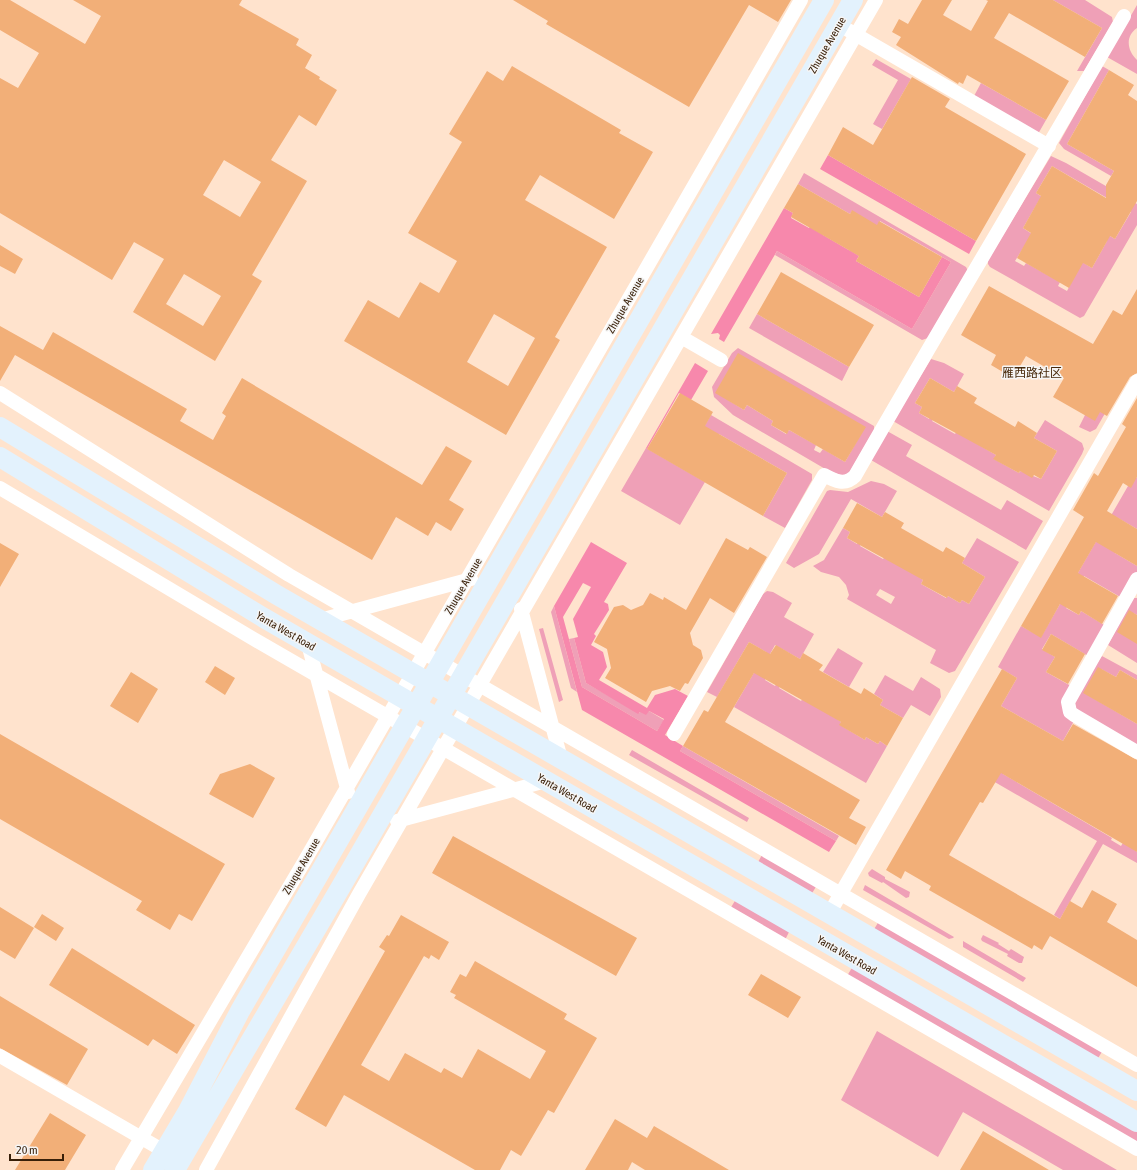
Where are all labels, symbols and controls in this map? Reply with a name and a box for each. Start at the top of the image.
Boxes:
street label: Zhuque Avenue [806,15,848,75]
street label: Zhuque Avenue [604,275,646,335]
district label: 雁西路社区 [1002,366,1062,380]
street label: Zhuque Avenue [442,556,484,616]
street label: Yanta West Road [254,609,318,653]
street label: Yanta West Road [535,771,599,815]
street label: Zhuque Avenue [280,836,322,896]
street label: Yanta West Road [815,933,879,977]
scale bar [10,1136,63,1162]
text: 20 m [16,1143,38,1157]

